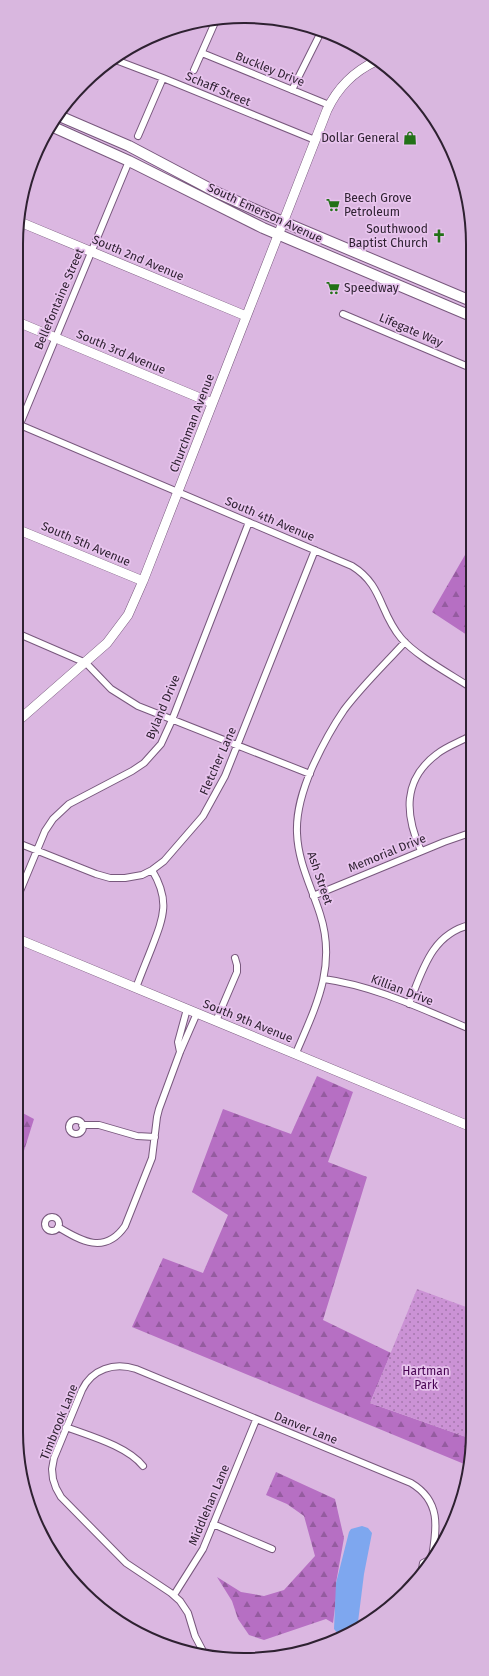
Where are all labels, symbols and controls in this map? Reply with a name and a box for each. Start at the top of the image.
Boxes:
street label: Buckley Drive [233,49,307,89]
street label: Schaff Street [183,69,253,109]
shop icon: Dollar General [402,130,418,146]
place label: Dollar General [321,131,399,145]
street label: South Emerson Avenue [205,180,325,246]
place label: Beech Grove Petroleum [344,191,412,219]
supermarket icon: Beech Grove Petroleum [325,197,341,213]
place label: Southwood Baptist Church [349,222,428,250]
church icon: Southwood Baptist Church [431,228,447,244]
street label: South 2nd Avenue [90,232,186,284]
street label: Bellefontaine Street [31,246,87,352]
supermarket icon: Speedway [325,280,341,296]
place label: Speedway [344,281,399,295]
street label: Lifegate Way [377,310,445,350]
street label: South 3rd Avenue [74,327,168,377]
street label: Churchman Avenue [167,372,217,474]
street label: South 4th Avenue [223,494,317,544]
street label: South 5th Avenue [39,519,133,569]
street label: Byland Drive [143,673,183,741]
street label: Fletcher Lane [197,725,239,797]
street label: Memorial Drive [346,831,428,875]
street label: Ash Street [304,850,336,907]
street label: Killian Drive [369,972,435,1008]
street label: South 9th Avenue [201,997,295,1045]
park label: Hartman Park [402,1364,450,1392]
street label: Timbrook Lane [37,1382,81,1462]
street label: Danver Lane [272,1409,340,1447]
street label: Middlehan Lane [186,1462,232,1548]

